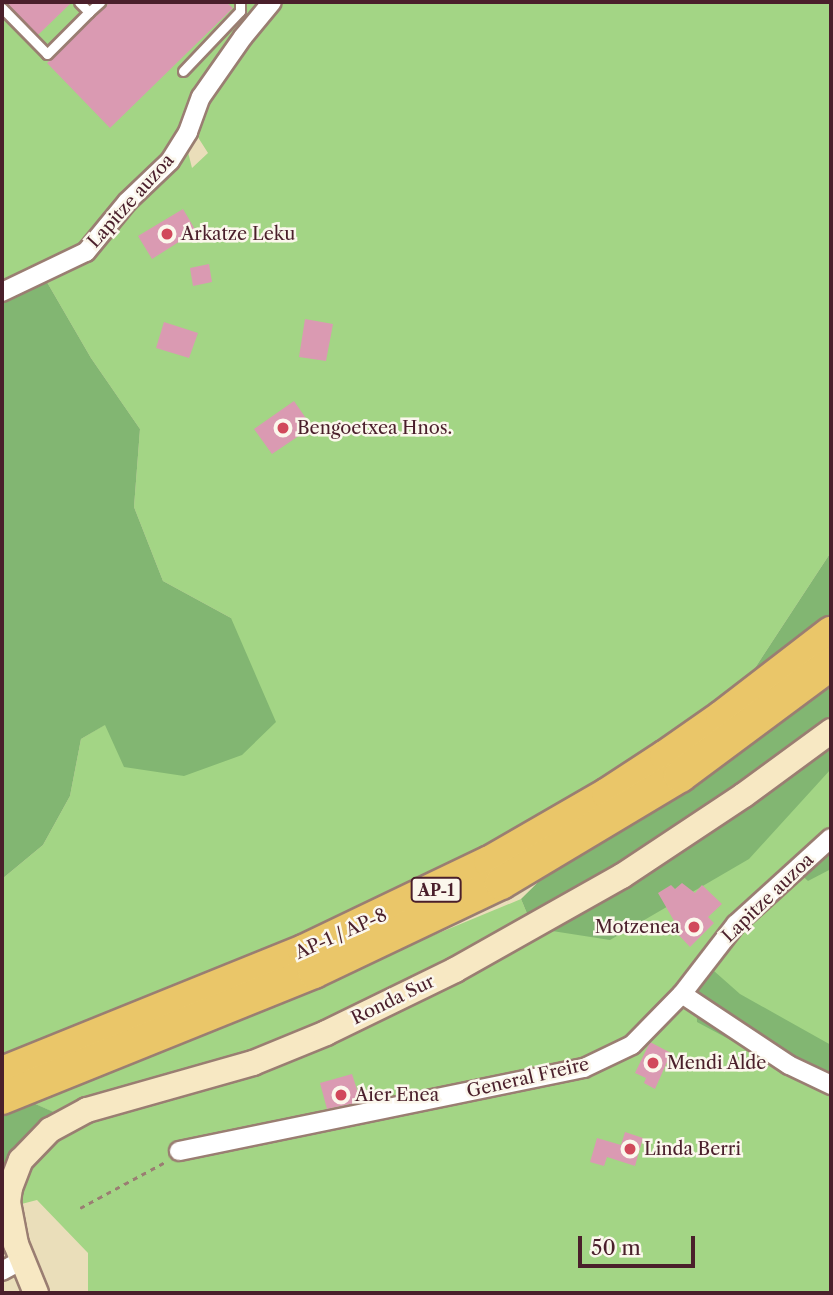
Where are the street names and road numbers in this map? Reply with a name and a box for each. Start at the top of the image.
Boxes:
street label: Lapitze auzoa [83,150,179,252]
street label: Lapitze auzoa [718,849,818,947]
road number: AP-1 [410,877,462,902]
street label: AP-1 / AP-8 [291,904,391,964]
street label: Ronda Sur [348,971,438,1029]
street label: General Freire [465,1053,591,1103]

